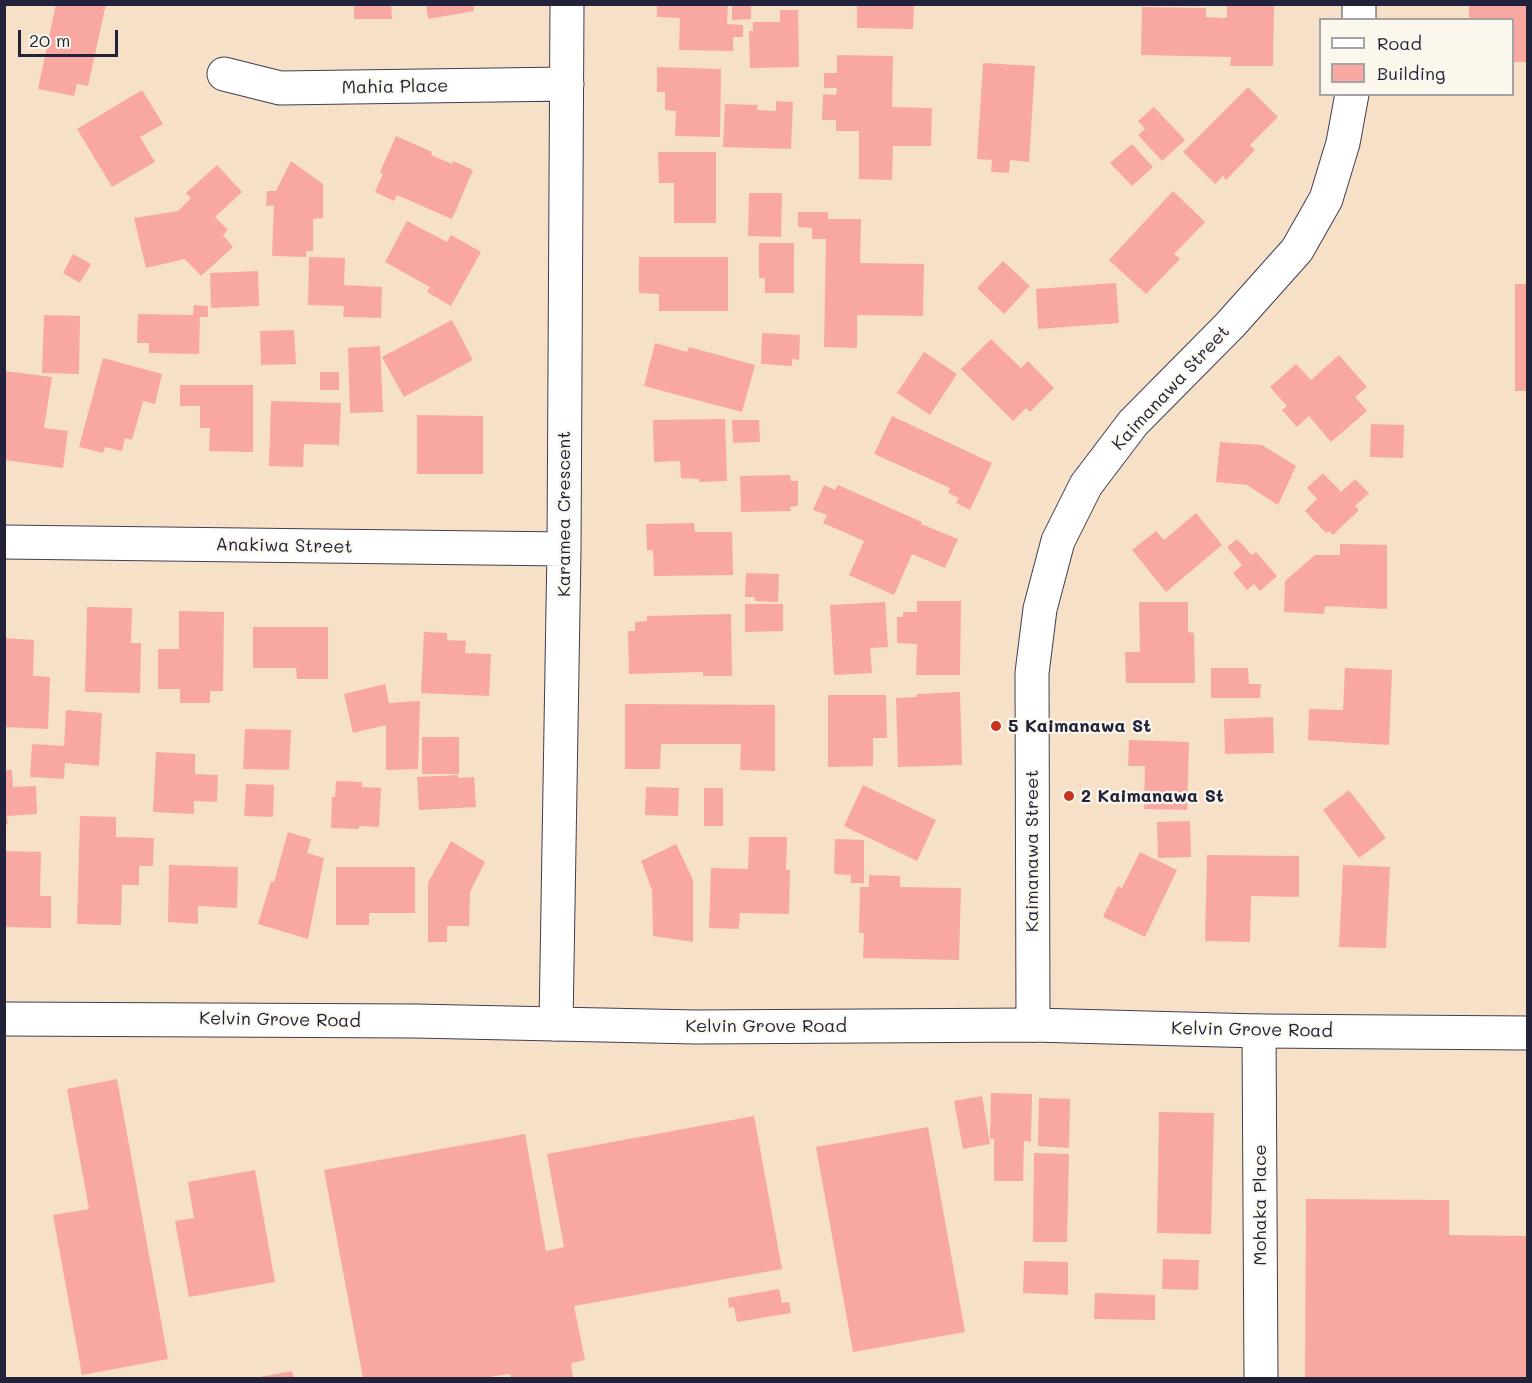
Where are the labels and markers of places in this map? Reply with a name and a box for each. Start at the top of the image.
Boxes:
place label: 5 Kaimanawa St [1008,715,1151,737]
marker: 5 Kaimanawa St [989,719,1003,733]
place label: 2 Kaimanawa St [1081,785,1224,807]
marker: 2 Kaimanawa St [1062,789,1076,803]

